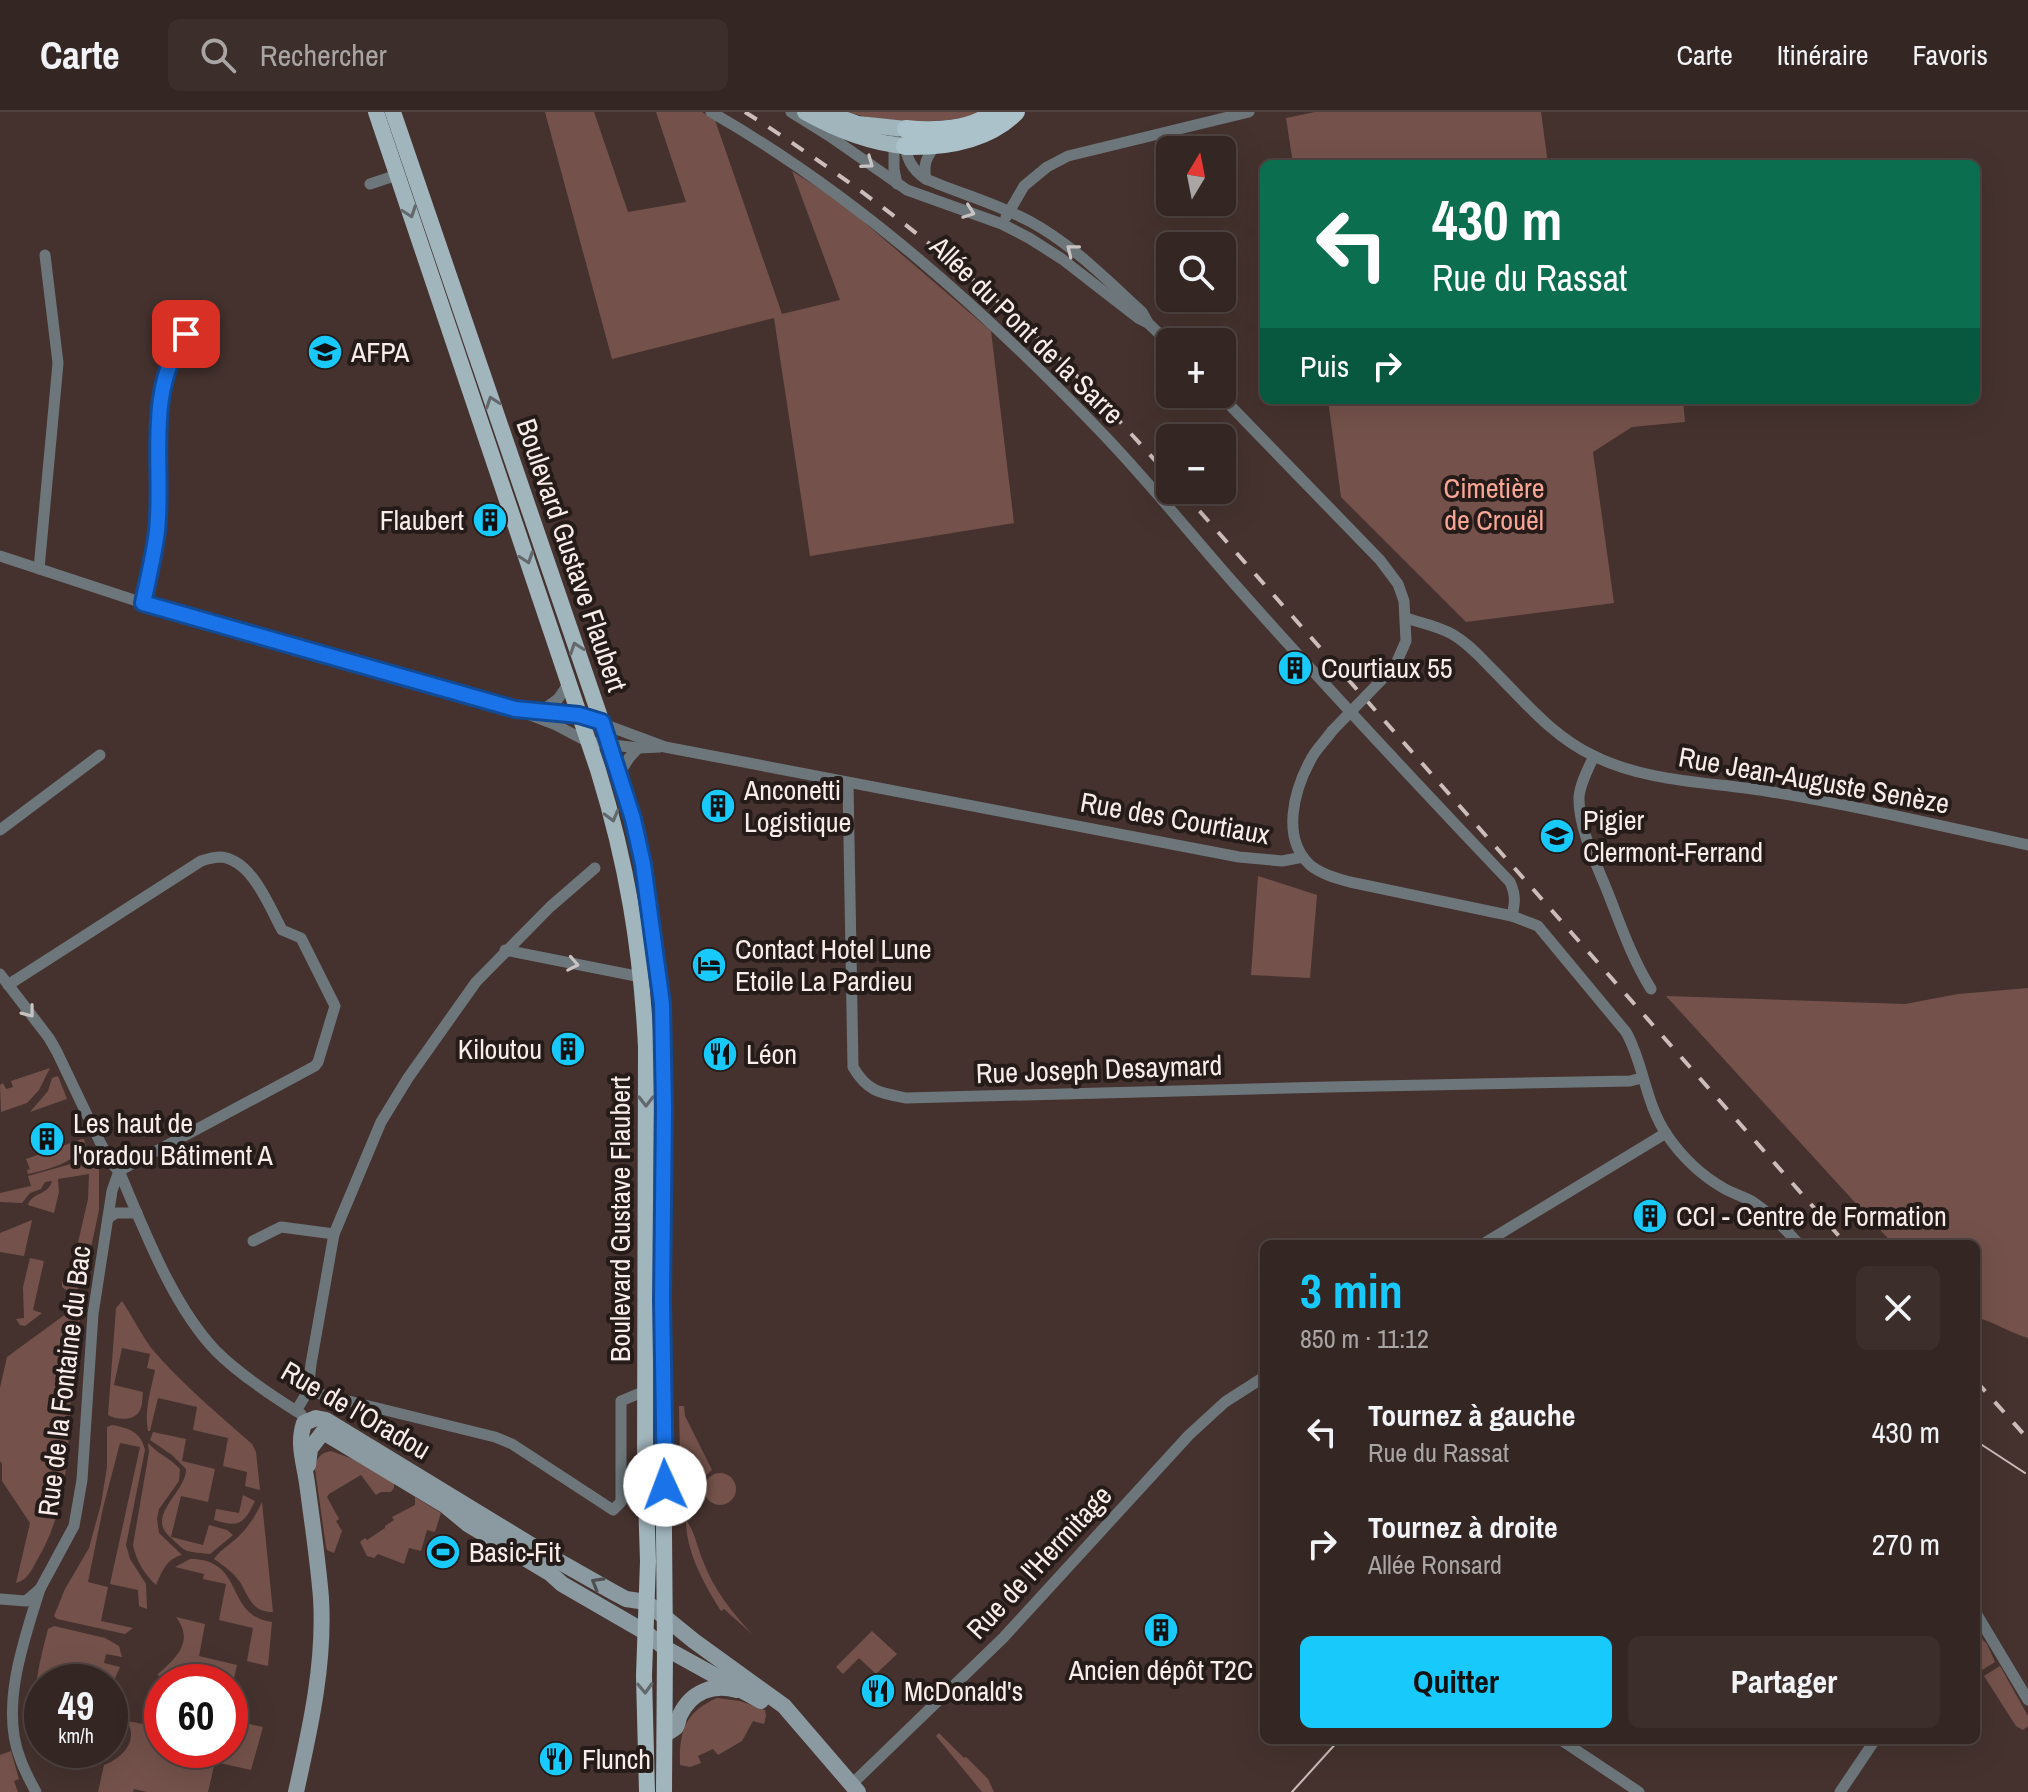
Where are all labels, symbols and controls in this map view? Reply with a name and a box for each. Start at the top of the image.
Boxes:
search box [168,19,728,91]
text: Carte [40,30,120,81]
icon: search [196,33,240,77]
text: Rechercher [260,35,387,75]
text: Carte [1677,36,1733,74]
text: Itinéraire [1777,36,1869,74]
text: Favoris [1913,36,1988,74]
north arrow [1156,136,1236,216]
map controls [1156,136,1236,504]
one-way arrow [859,153,873,168]
text: 430 m [1432,182,1562,257]
icon: left [1300,192,1404,296]
one-way arrow [962,202,976,219]
one-way arrow [400,205,416,219]
street label: Allée du Pont de la Sarre [921,227,1132,432]
button: search [1156,232,1236,312]
one-way arrow [1066,245,1081,259]
text: Rue du Rassat [1432,254,1627,302]
pin [152,300,220,368]
icon: arrive [164,312,208,356]
button: + [1156,328,1236,408]
school or university icon: AFPA [306,333,344,371]
place label: AFPA [350,333,410,371]
icon: right [1365,344,1409,388]
text: Puis [1300,346,1349,386]
one-way arrow [486,396,502,410]
street label: Boulevard Gustave Flaubert [507,414,637,696]
button: − [1156,424,1236,504]
park label: Cimetière de Crouël [1444,469,1544,539]
place label: Flaubert [380,501,464,539]
building icon: Flaubert [471,501,509,539]
one-way arrow [518,551,534,565]
one-way arrow [569,642,585,656]
building icon: Courtiaux 55 [1276,649,1314,687]
place label: Courtiaux 55 [1321,649,1452,687]
street label: Rue Jean-Auguste Senèze [1676,737,1952,823]
place label: Anconetti Logistique [743,771,851,841]
street label: Rue des Courtiaux [1077,783,1273,853]
building icon: Anconetti Logistique [699,787,737,825]
place label: Pigier Clermont-Ferrand [1583,801,1763,871]
one-way arrow [602,809,619,823]
school or university icon: Pigier Clermont-Ferrand [1538,817,1576,855]
place label: Contact Hotel Lune Etoile La Pardieu [735,930,932,1000]
hotel icon: Contact Hotel Lune Etoile La Pardieu [690,946,728,984]
one-way arrow [566,955,579,972]
one-way arrow [20,1003,34,1018]
place label: Kiloutou [458,1030,542,1068]
building icon: Kiloutou [549,1030,587,1068]
restaurant icon: Léon [701,1035,739,1073]
place label: Léon [746,1035,797,1073]
street label: Rue Joseph Desaymard [975,1046,1223,1092]
street label: Boulevard Gustave Flaubert [601,1076,639,1362]
one-way arrow [637,1095,655,1108]
place label: Les haut de l'oradou Bâtiment A [73,1104,273,1174]
building icon: Les haut de l'oradou Bâtiment A [28,1120,66,1158]
building icon: CCI - Centre de Formation [1631,1197,1669,1235]
place label: CCI - Centre de Formation [1676,1197,1947,1235]
street label: Rue de la Fontaine du Bac [29,1244,99,1518]
text: 3 min [1300,1258,1403,1323]
button: close [1856,1266,1940,1350]
text: 850 m · 11:12 [1300,1321,1429,1356]
street label: Rue de l'Oradou [274,1352,438,1468]
text: Tournez à gauche [1368,1395,1575,1435]
icon: left [1300,1410,1344,1454]
text: 430 m [1872,1412,1940,1452]
text: Rue du Rassat [1368,1435,1509,1470]
position arrow [623,1443,707,1527]
street label: Rue de l'Hermitage [958,1477,1120,1647]
text: Tournez à droite [1368,1507,1558,1547]
icon: right [1300,1522,1344,1566]
text: 270 m [1872,1524,1940,1564]
sports icon: Basic-Fit [424,1533,462,1571]
place label: Basic-Fit [469,1533,561,1571]
text: Allée Ronsard [1368,1547,1502,1582]
one-way arrow [591,1577,605,1593]
building icon: Ancien dépôt T2C [1142,1611,1180,1649]
button: Quitter [1300,1636,1612,1728]
button: Partager [1628,1636,1940,1728]
place label: Ancien dépôt T2C [1068,1651,1253,1689]
speed limit sign: 60 [144,1664,248,1768]
restaurant icon: McDonald's [859,1672,897,1710]
place label: McDonald's [904,1672,1023,1710]
text: 49 [58,1679,94,1732]
one-way arrow [636,1682,653,1695]
text: km/h [58,1722,94,1749]
restaurant icon: Flunch [537,1740,575,1778]
place label: Flunch [582,1740,651,1778]

